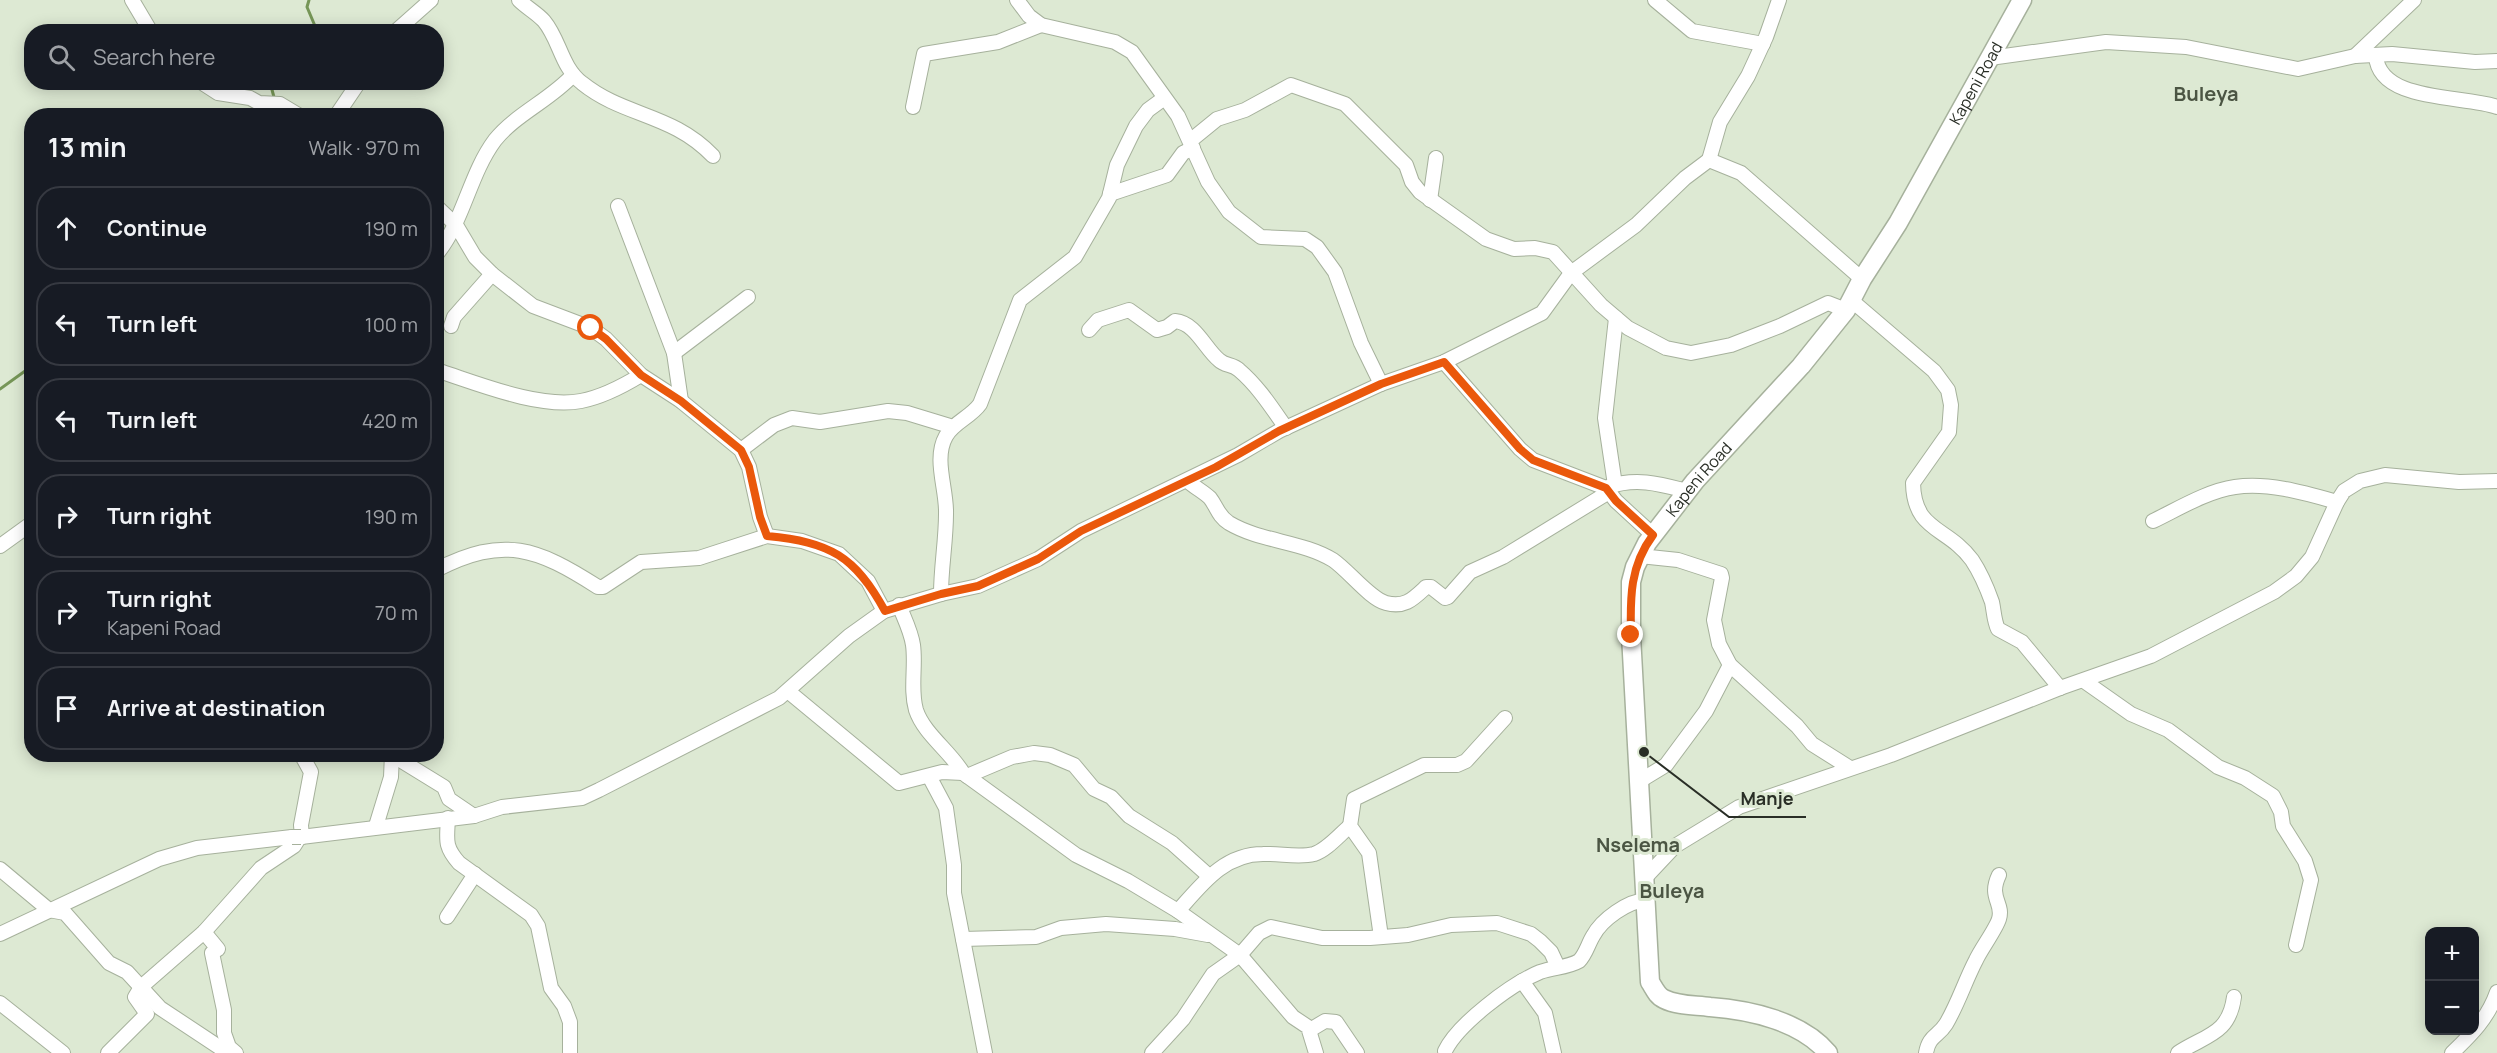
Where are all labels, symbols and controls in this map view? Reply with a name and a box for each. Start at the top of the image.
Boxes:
search box [24,24,444,90]
street label: Kapeni Road [1944,38,2008,128]
icon: search [45,41,78,74]
text: Search here [93,42,215,72]
district label: Buleya [2174,80,2238,107]
text: 13 min [48,129,127,165]
text: Walk · 970 m [309,134,420,161]
icon: ahead [50,212,83,245]
text: Continue [107,213,207,243]
text: 190 m [365,215,418,242]
icon: left [50,308,83,341]
text: Turn left [107,309,197,339]
text: 100 m [365,311,418,338]
route start [577,314,603,340]
icon: left [50,404,83,437]
text: Turn left [107,405,197,435]
text: 420 m [362,407,418,434]
street label: Kapeni Road [1661,437,1737,521]
icon: right [50,500,83,533]
text: Turn right [107,501,212,531]
text: 190 m [365,503,418,530]
text: Turn right [107,584,212,614]
icon: right [50,596,83,629]
text: 70 m [375,599,418,626]
text: Kapeni Road [107,614,221,641]
route end [1617,621,1643,647]
icon: arrive [50,692,83,725]
text: Arrive at destination [107,693,325,723]
callout: Manje [1729,781,1806,817]
text: Manje [1740,786,1794,810]
district label: Nselema [1596,831,1680,858]
district label: Buleya [1640,877,1704,904]
map controls [2425,927,2479,1035]
button: + [2425,927,2479,981]
button: − [2425,981,2479,1035]

